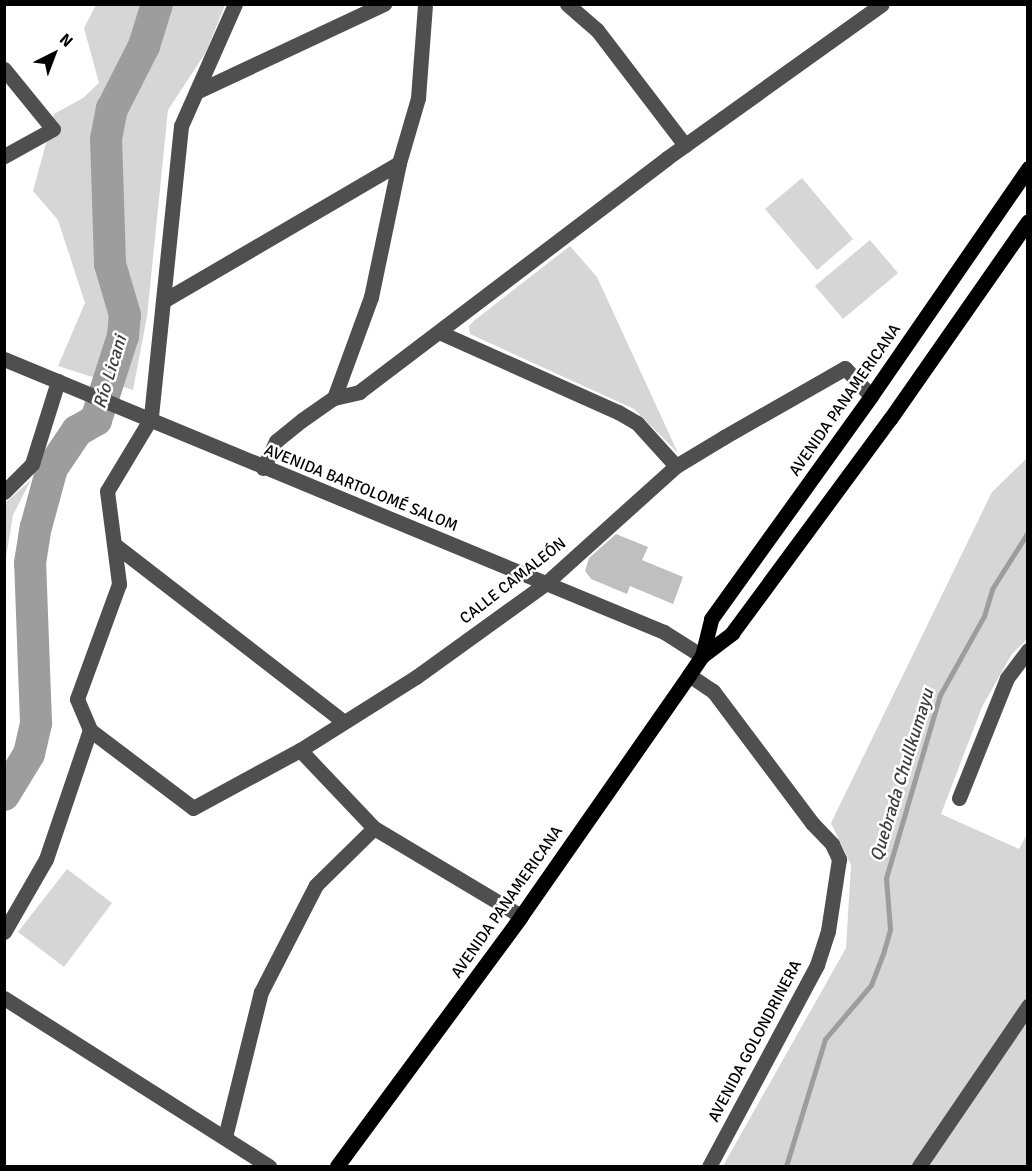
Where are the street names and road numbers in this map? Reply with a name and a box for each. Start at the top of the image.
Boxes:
street label: AVENIDA PANAMERICANA [785,320,905,480]
street label: AVENIDA BARTOLOMÉ SALOM [261,440,461,536]
street label: CALLE CAMALEÓN [456,534,570,628]
street label: AVENIDA PANAMERICANA [447,822,567,982]
street label: AVENIDA GOLONDRINERA [704,957,806,1125]

